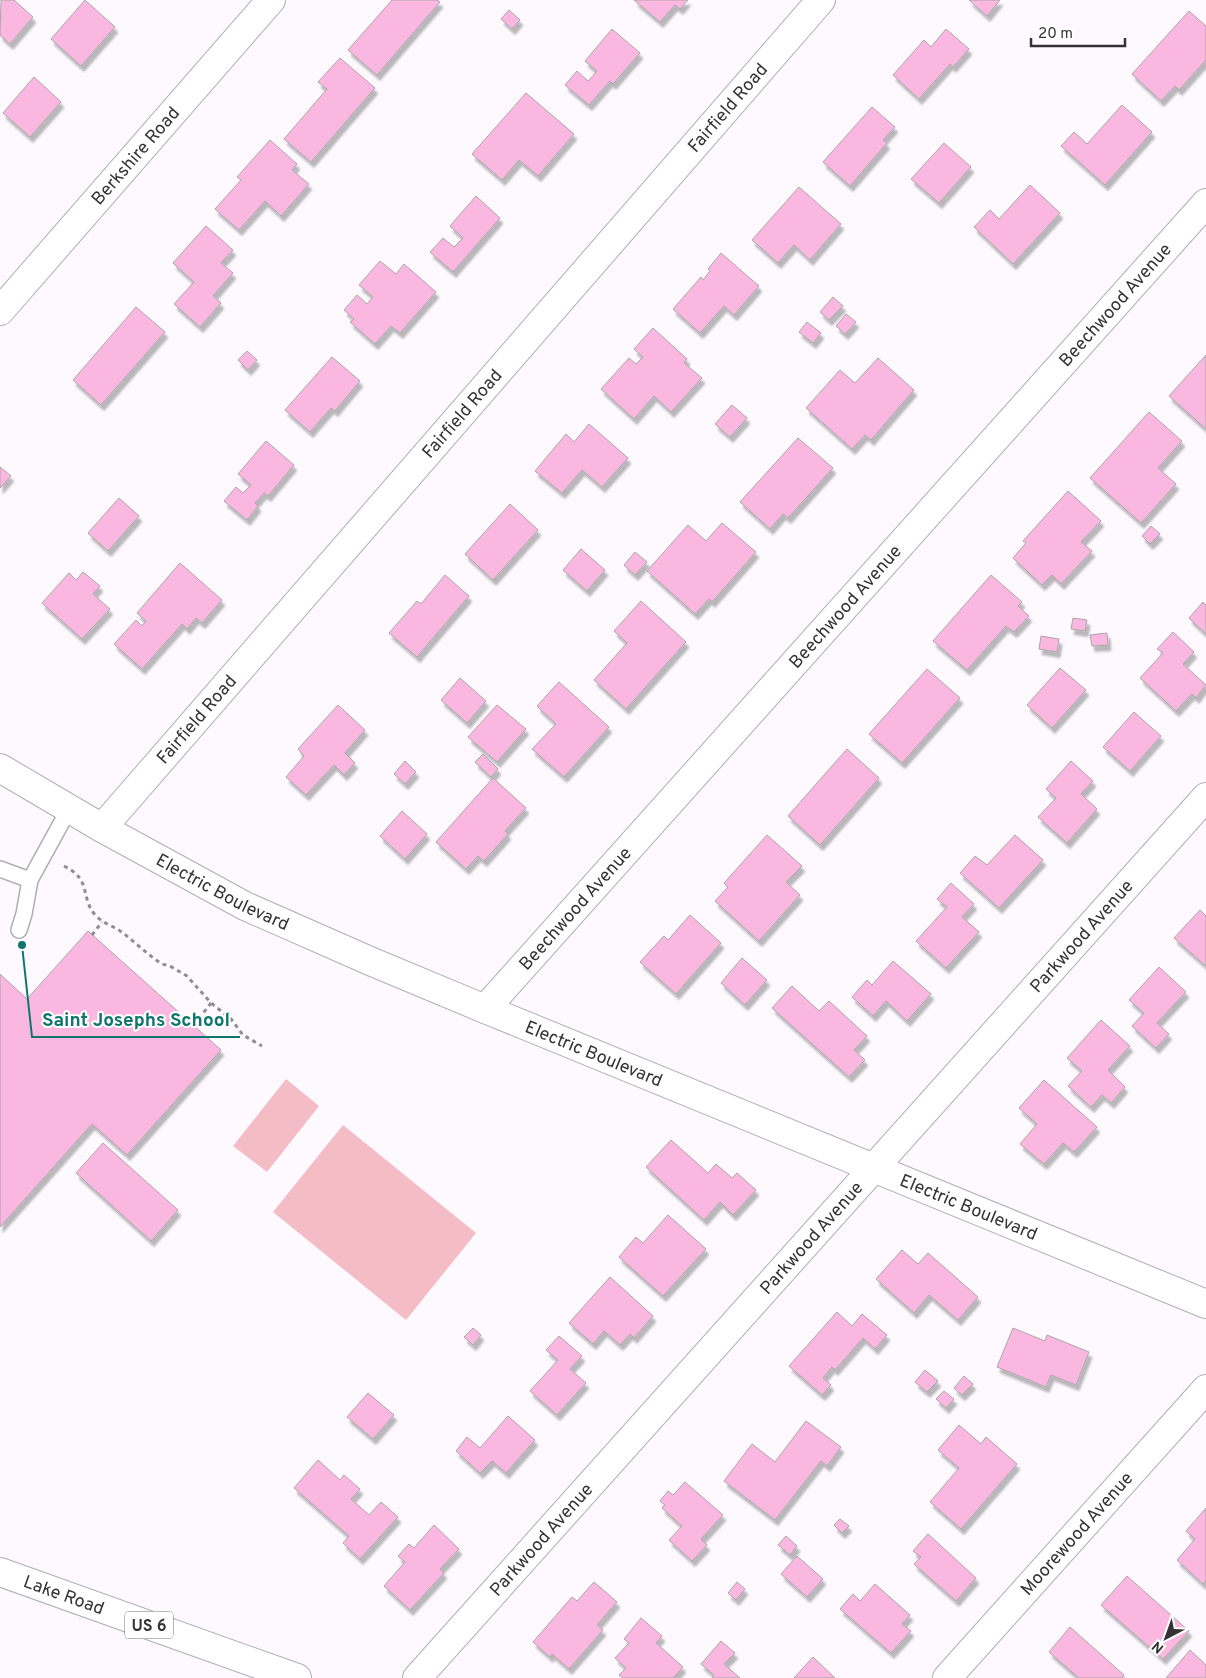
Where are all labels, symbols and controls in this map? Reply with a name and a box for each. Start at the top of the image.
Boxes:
scale bar [1031,15,1125,47]
text: 20 m [1038,25,1073,44]
street label: Fairfield Road [684,59,774,158]
street label: Berkshire Road [87,103,186,211]
street label: Beechwood Avenue [1055,239,1177,372]
street label: Fairfield Road [418,365,508,464]
street label: Beechwood Avenue [785,541,907,674]
street label: Fairfield Road [152,671,243,770]
street label: Beechwood Avenue [515,843,637,976]
street label: Electric Boulevard [151,850,292,937]
street label: Parkwood Avenue [1026,876,1139,998]
callout: Saint Josephs School [32,1003,240,1037]
text: Saint Josephs School [42,1009,230,1033]
street label: Electric Boulevard [521,1017,665,1093]
street label: Electric Boulevard [896,1170,1040,1247]
street label: Parkwood Avenue [756,1177,869,1300]
street label: Moorewood Avenue [1016,1468,1139,1601]
street label: Parkwood Avenue [486,1479,599,1602]
street label: Lake Road [20,1571,107,1621]
road number: US 6 [125,1612,173,1638]
north arrow [1141,1613,1191,1663]
text: N [1149,1637,1168,1656]

